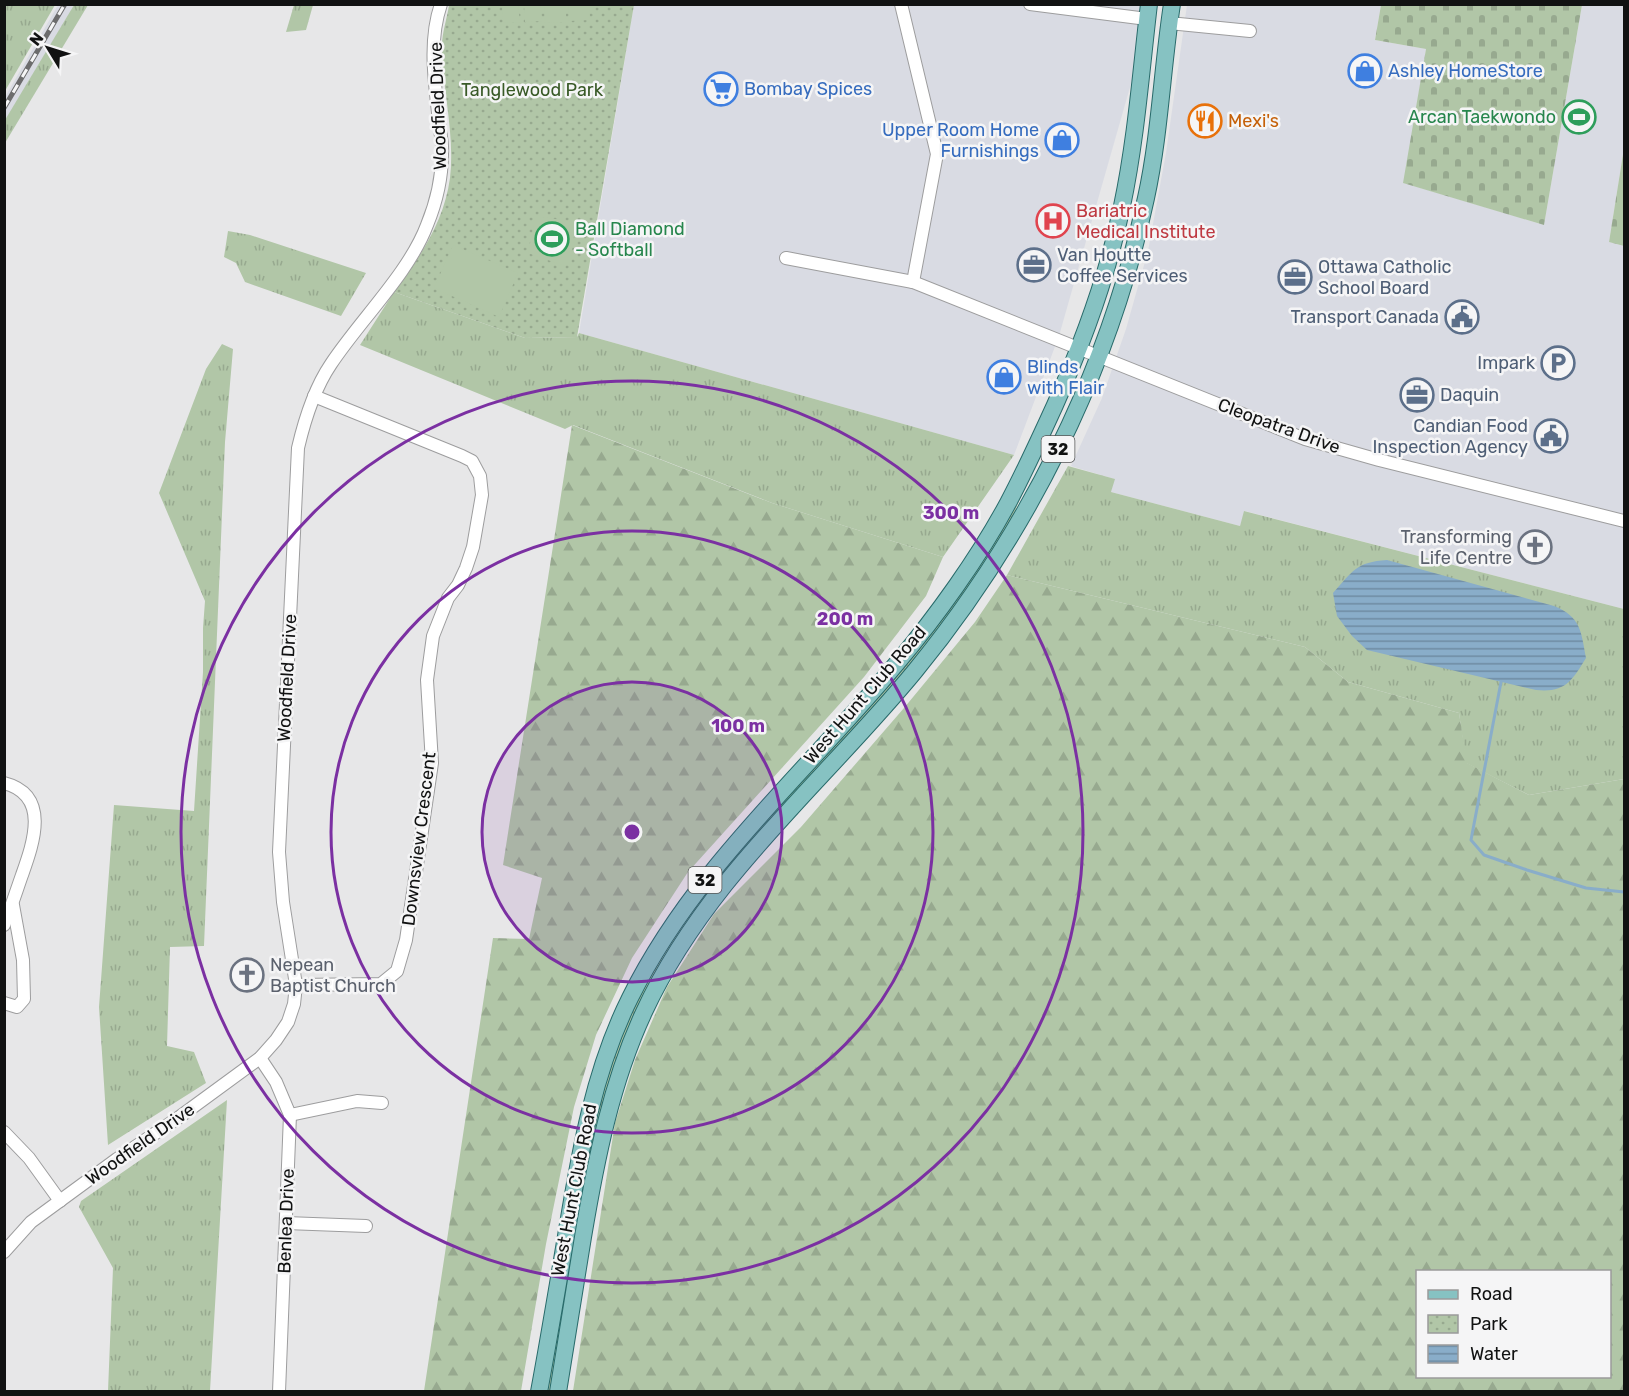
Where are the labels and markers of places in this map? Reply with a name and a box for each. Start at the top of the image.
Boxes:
shop icon: Ashley HomeStore [1347,53,1383,89]
place label: Ashley HomeStore [1388,60,1543,82]
supermarket icon: Bombay Spices [703,71,739,107]
place label: Bombay Spices [744,78,872,100]
sports icon: Arcan Taekwondo [1561,99,1597,135]
restaurant icon: Mexi's [1187,103,1223,139]
place label: Arcan Taekwondo [1408,106,1556,128]
place label: Mexi's [1228,110,1279,132]
place label: Upper Room Home Furnishings [882,119,1039,162]
shop icon: Upper Room Home Furnishings [1044,122,1080,158]
place label: Bariatric Medical Institute [1076,200,1215,243]
hospital icon: Bariatric Medical Institute [1035,203,1071,239]
place label: Ball Diamond - Softball [575,218,685,261]
sports icon: Ball Diamond - Softball [534,221,570,257]
place label: Van Houtte Coffee Services [1057,244,1188,287]
office icon: Van Houtte Coffee Services [1016,247,1052,283]
place label: Ottawa Catholic School Board [1318,256,1452,299]
office icon: Ottawa Catholic School Board [1277,259,1313,295]
public building icon: Transport Canada [1444,299,1480,335]
place label: Transport Canada [1291,306,1439,328]
parking icon: Impark [1540,345,1576,381]
place label: Impark [1477,352,1536,374]
place label: Blinds with Flair [1027,356,1104,399]
shop icon: Blinds with Flair [986,359,1022,395]
office icon: Daquin [1399,377,1435,413]
place label: Daquin [1440,384,1499,406]
place label: Candian Food Inspection Agency [1372,415,1528,458]
public building icon: Candian Food Inspection Agency [1533,418,1569,454]
place label: Transforming Life Centre [1400,526,1512,569]
church icon: Transforming Life Centre [1517,529,1553,565]
centre of rings [622,822,642,842]
place label: Nepean Baptist Church [270,954,396,997]
church icon: Nepean Baptist Church [229,957,265,993]

